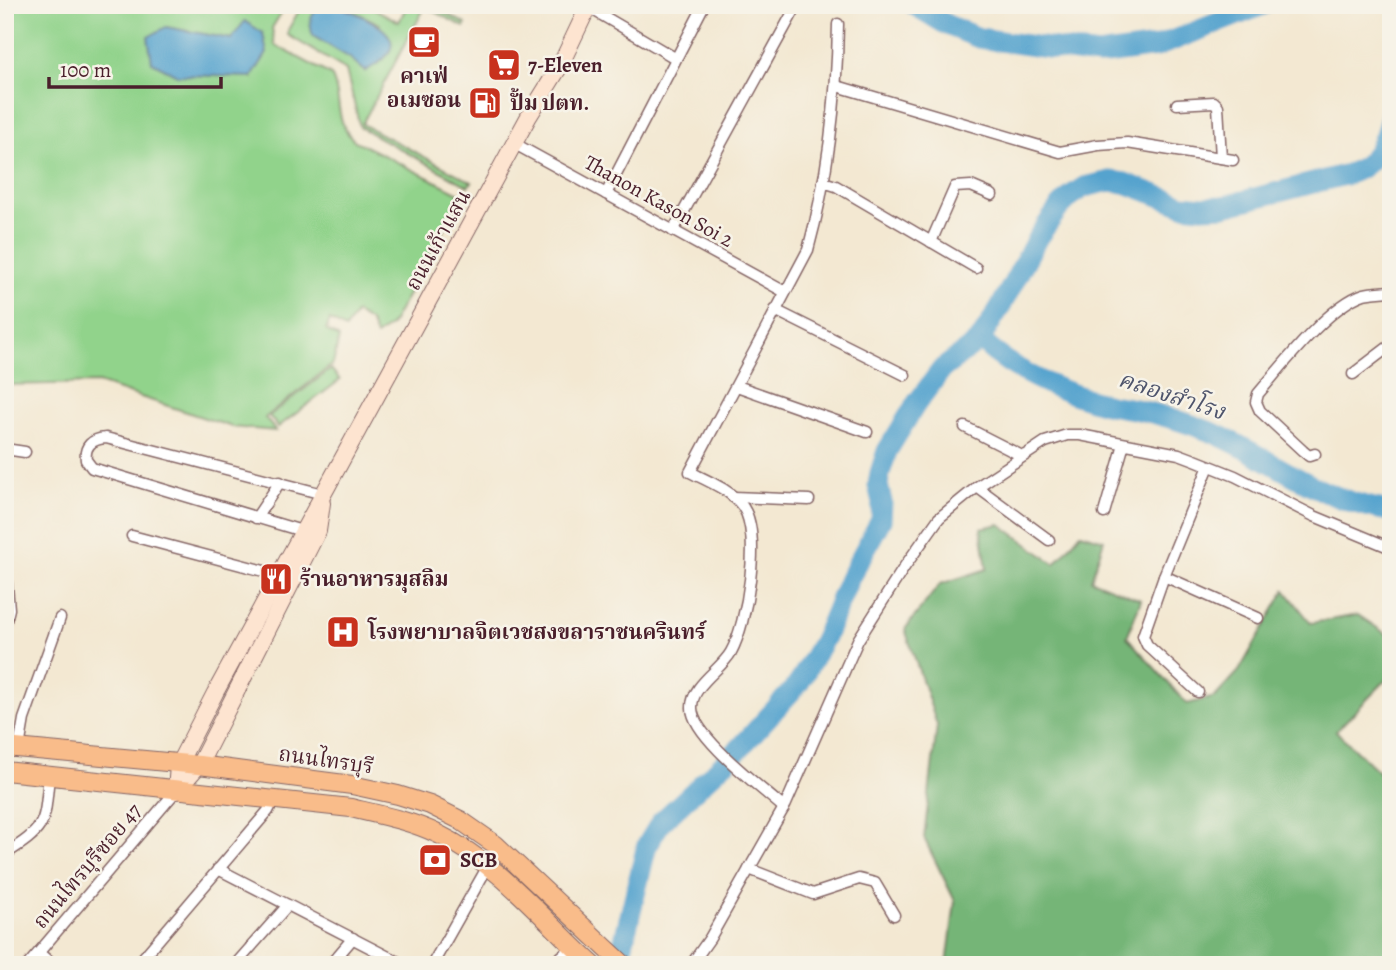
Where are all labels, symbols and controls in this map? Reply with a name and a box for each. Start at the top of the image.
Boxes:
cafe icon: คาเฟ่ อเมซอน [405,23,443,61]
scale bar [49,46,220,90]
supermarket icon: 7-Eleven [485,46,523,84]
place label: 7-Eleven [528,51,603,79]
text: 100 m [60,56,111,84]
place label: คาเฟ่ อเมซอน [387,62,461,114]
fuel station icon: ปั้ม ปตท. [466,84,504,122]
place label: ปั้ม ปตท. [510,87,589,117]
street label: Thanon Kason Soi 2 [579,148,739,254]
street label: ถนนเก้าแสน [399,184,477,295]
water label: คลองสำโรง [1115,363,1231,428]
restaurant icon: ร้านอาหารมุสลิม [257,560,295,598]
place label: ร้านอาหารมุสลิม [300,565,449,593]
hospital icon: โรงพยาบาลจิตเวชสงขลาราชนครินทร์ [324,613,362,651]
place label: โรงพยาบาลจิตเวชสงขลาราชนครินทร์ [367,617,708,646]
street label: ถนนไทรบุรี [277,739,375,781]
street label: ถนนไทรบุรีซอย 47 [26,797,148,935]
bank icon: SCB [416,841,454,879]
place label: SCB [460,846,497,874]

